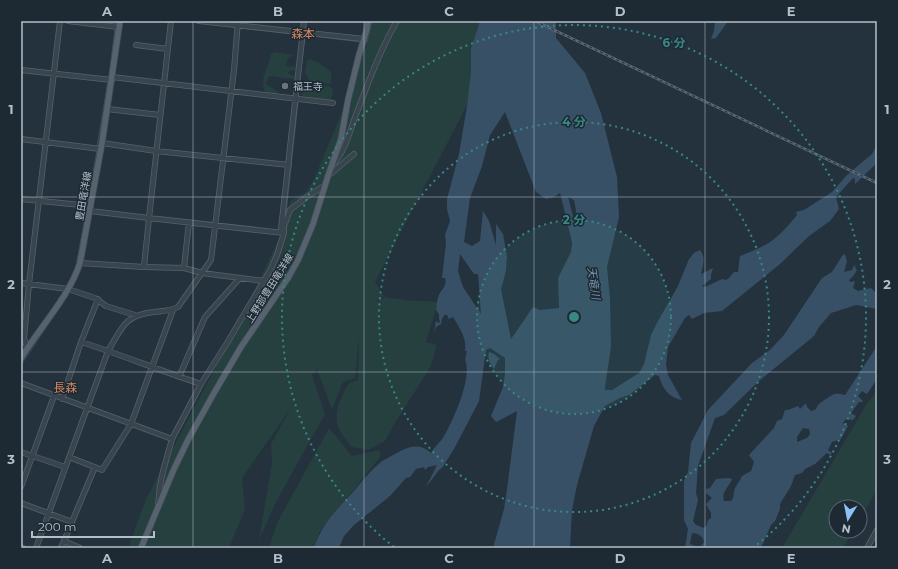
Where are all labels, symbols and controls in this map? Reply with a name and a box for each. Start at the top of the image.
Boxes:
text: A [101,3,113,19]
text: B [273,3,283,19]
text: C [444,3,454,19]
text: D [615,3,626,19]
text: E [787,3,796,19]
district label: 森本 [291,26,315,41]
text: 6 分 [662,35,686,50]
place label: 福王寺 [293,80,323,93]
marker: 福王寺 [280,81,290,91]
text: 1 [8,101,14,117]
text: 1 [884,101,890,117]
text: 4 分 [562,114,586,129]
street label: 豊田竜洋線 [73,170,94,222]
text: 2 分 [563,212,585,227]
street label: 上野部豊田竜洋線 [243,251,296,326]
water label: 天竜川 [585,266,603,301]
text: 2 [7,276,15,292]
text: 2 [883,276,891,292]
centre of rings [567,310,581,324]
district label: 長森 [53,380,77,395]
text: 3 [6,451,15,467]
text: 3 [882,451,891,467]
north arrow [828,499,868,539]
scale bar [32,513,154,539]
text: 200 m [38,519,77,534]
text: N [841,521,852,537]
text: A [101,550,113,566]
text: B [273,550,283,566]
text: C [444,550,454,566]
text: D [615,550,626,566]
text: E [787,550,796,566]

